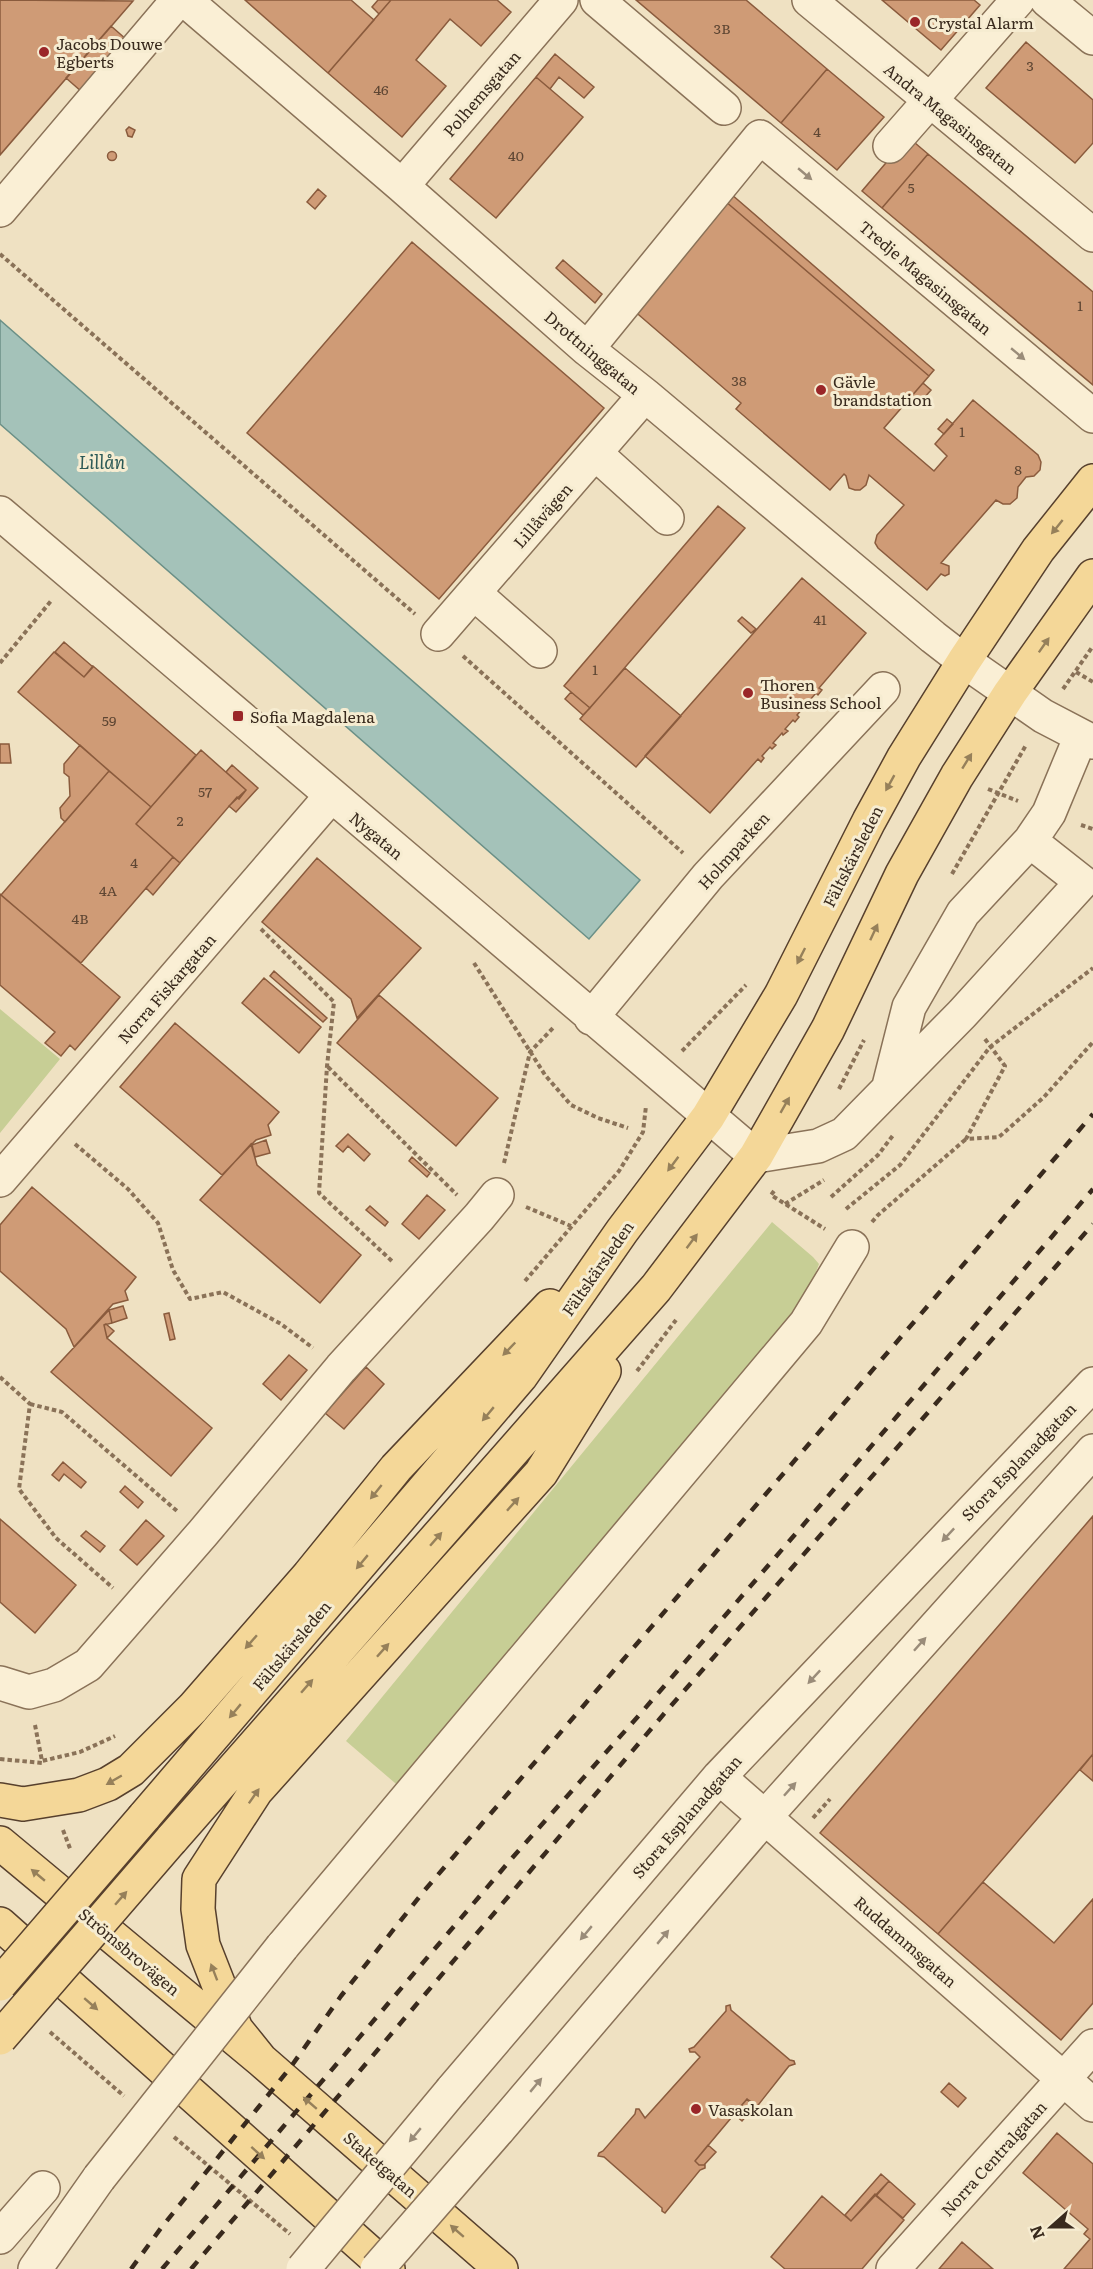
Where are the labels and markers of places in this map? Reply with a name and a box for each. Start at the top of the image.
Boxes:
place label: Crystal Alarm [927,10,1034,34]
marker: Crystal Alarm [908,15,922,29]
place label: Jacobs Douwe Egberts [56,31,163,73]
marker: Jacobs Douwe Egberts [37,45,51,59]
place label: Gävle brandstation [833,369,932,411]
marker: Gävle brandstation [814,383,828,397]
place label: Thoren Business School [760,672,881,714]
marker: Thoren Business School [741,686,755,700]
place label: Sofia Magdalena [250,704,375,728]
marker: Sofia Magdalena [231,709,245,723]
place label: Vasaskolan [708,2097,794,2121]
marker: Vasaskolan [689,2102,703,2116]

